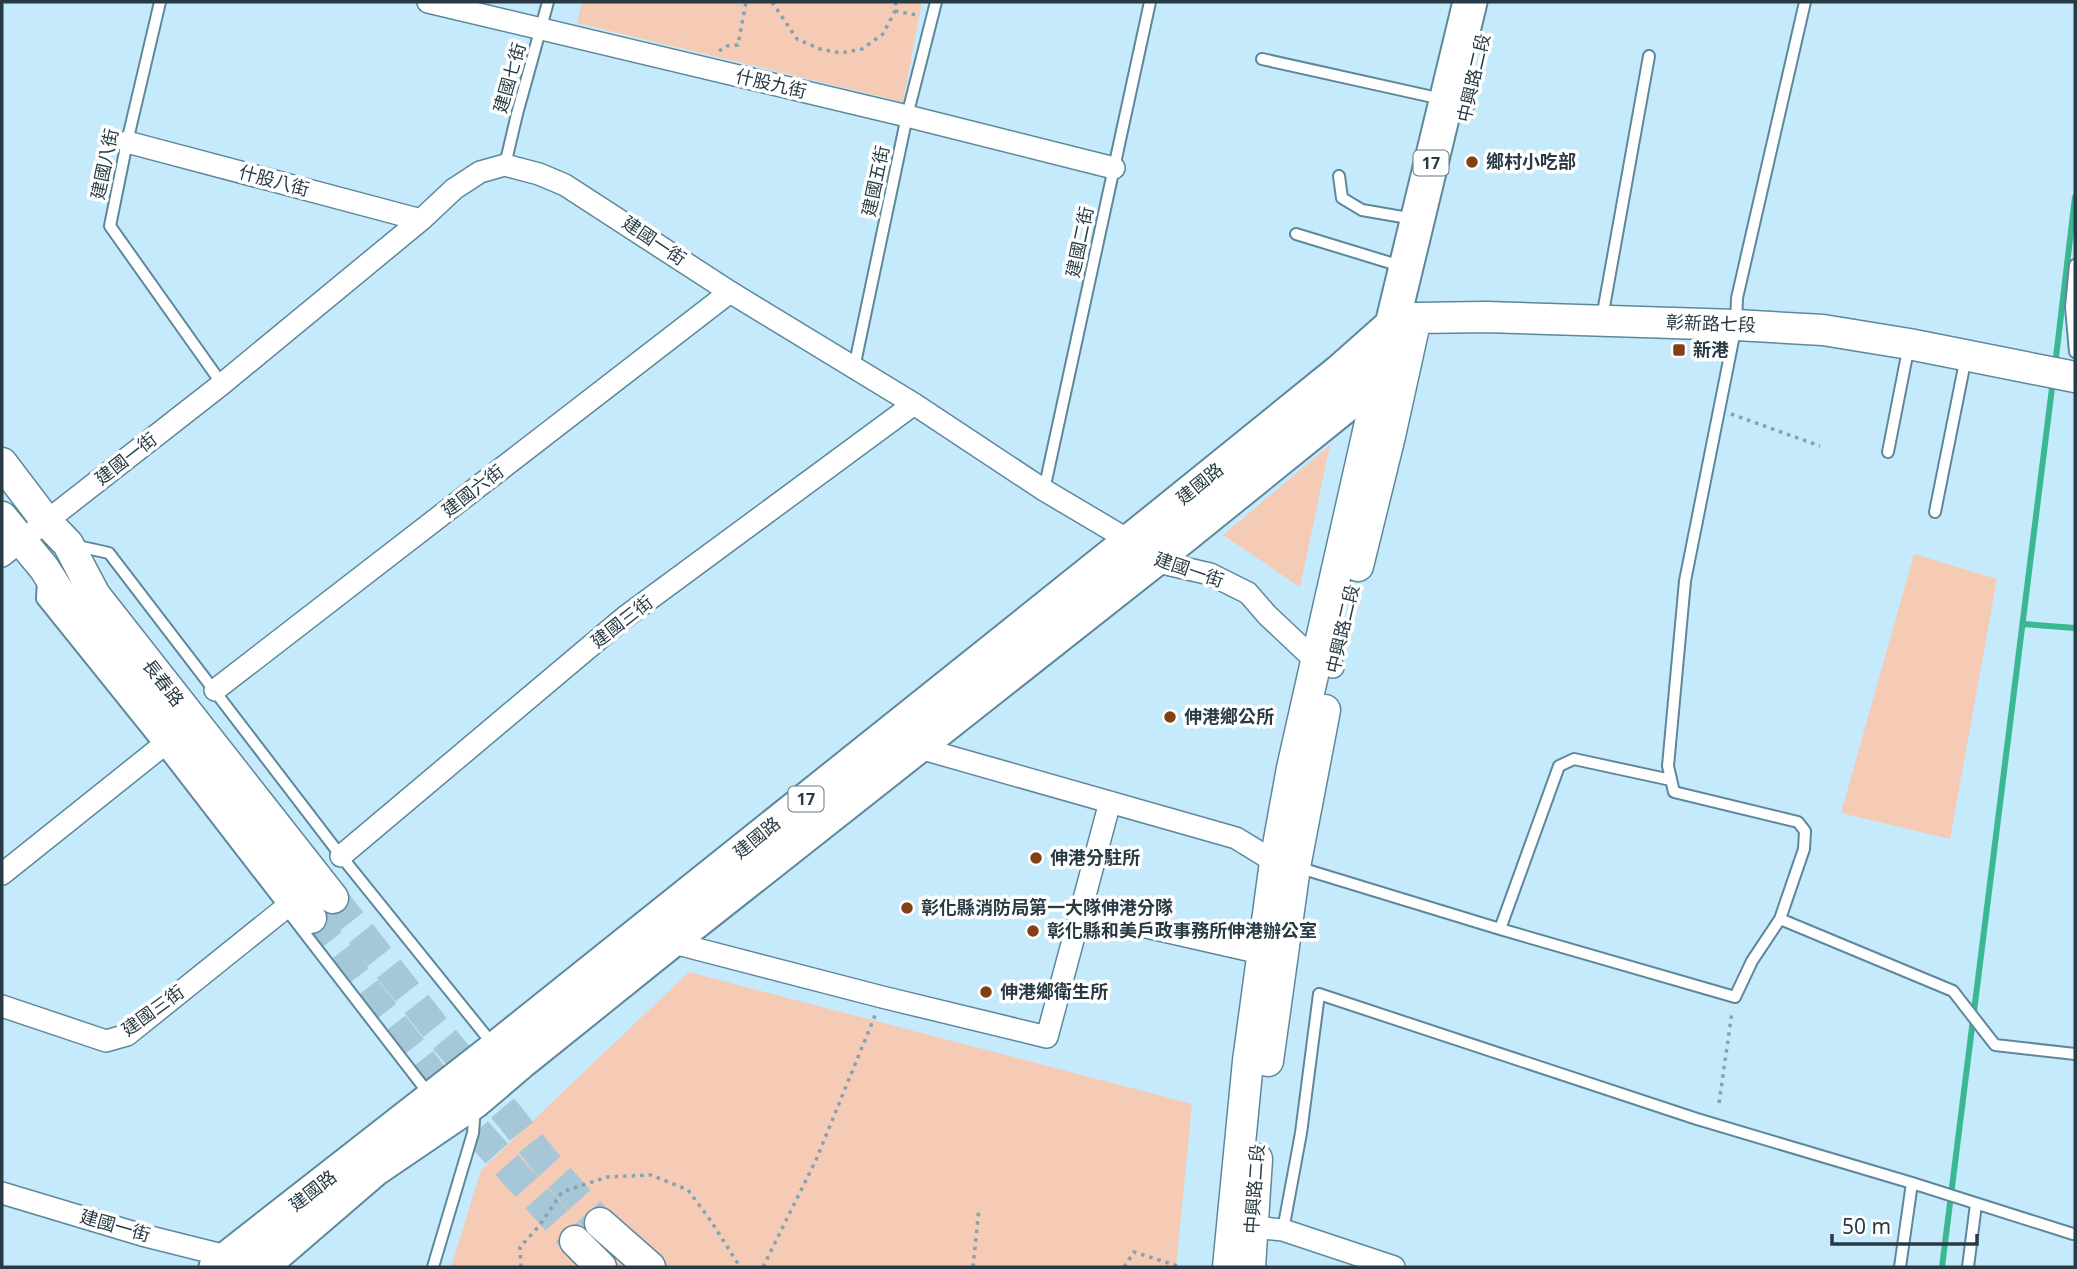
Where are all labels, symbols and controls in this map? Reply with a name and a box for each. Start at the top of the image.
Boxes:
street label: 中興路二段 [1451,31,1495,124]
street label: 建國七街 [488,40,530,116]
street label: 什股九街 [733,63,809,103]
street label: 建國八街 [85,126,123,202]
street label: 建國五街 [856,143,894,219]
place label: 鄉村小吃部 [1486,149,1576,173]
road number: 17 [1414,150,1448,176]
marker: 鄉村小吃部 [1464,154,1480,170]
street label: 什股八街 [236,159,312,201]
street label: 建國二街 [1060,204,1098,280]
street label: 建國一街 [618,210,691,270]
street label: 彰新路七段 [1666,309,1756,337]
place label: 新港 [1693,337,1729,361]
marker: 新港 [1671,342,1687,358]
street label: 建國一街 [90,427,161,490]
street label: 建國路 [1171,457,1228,510]
street label: 建國六街 [437,459,508,522]
street label: 建國一街 [1151,546,1227,592]
street label: 中興路二段 [1320,582,1364,675]
street label: 建國三街 [586,590,657,653]
street label: 長春路 [138,654,190,711]
place label: 伸港鄉公所 [1184,704,1274,728]
marker: 伸港鄉公所 [1162,709,1178,725]
road number: 17 [788,786,824,812]
street label: 建國路 [728,811,785,864]
place label: 伸港分駐所 [1050,845,1140,869]
marker: 伸港分駐所 [1028,850,1044,866]
place label: 彰化縣消防局第一大隊伸港分隊 [921,895,1173,919]
marker: 彰化縣消防局第一大隊伸港分隊 [899,900,915,916]
place label: 彰化縣和美戶政事務所伸港辦公室 [1047,918,1317,942]
marker: 彰化縣和美戶政事務所伸港辦公室 [1025,923,1041,939]
street label: 建國三街 [116,979,189,1041]
place label: 伸港鄉衛生所 [1000,979,1108,1003]
marker: 伸港鄉衛生所 [978,984,994,1000]
street label: 中興路二段 [1239,1143,1269,1235]
street label: 建國路 [284,1164,341,1216]
scale bar [1832,1202,1977,1246]
street label: 建國一街 [77,1204,153,1246]
text: 50 m [1842,1212,1891,1240]

